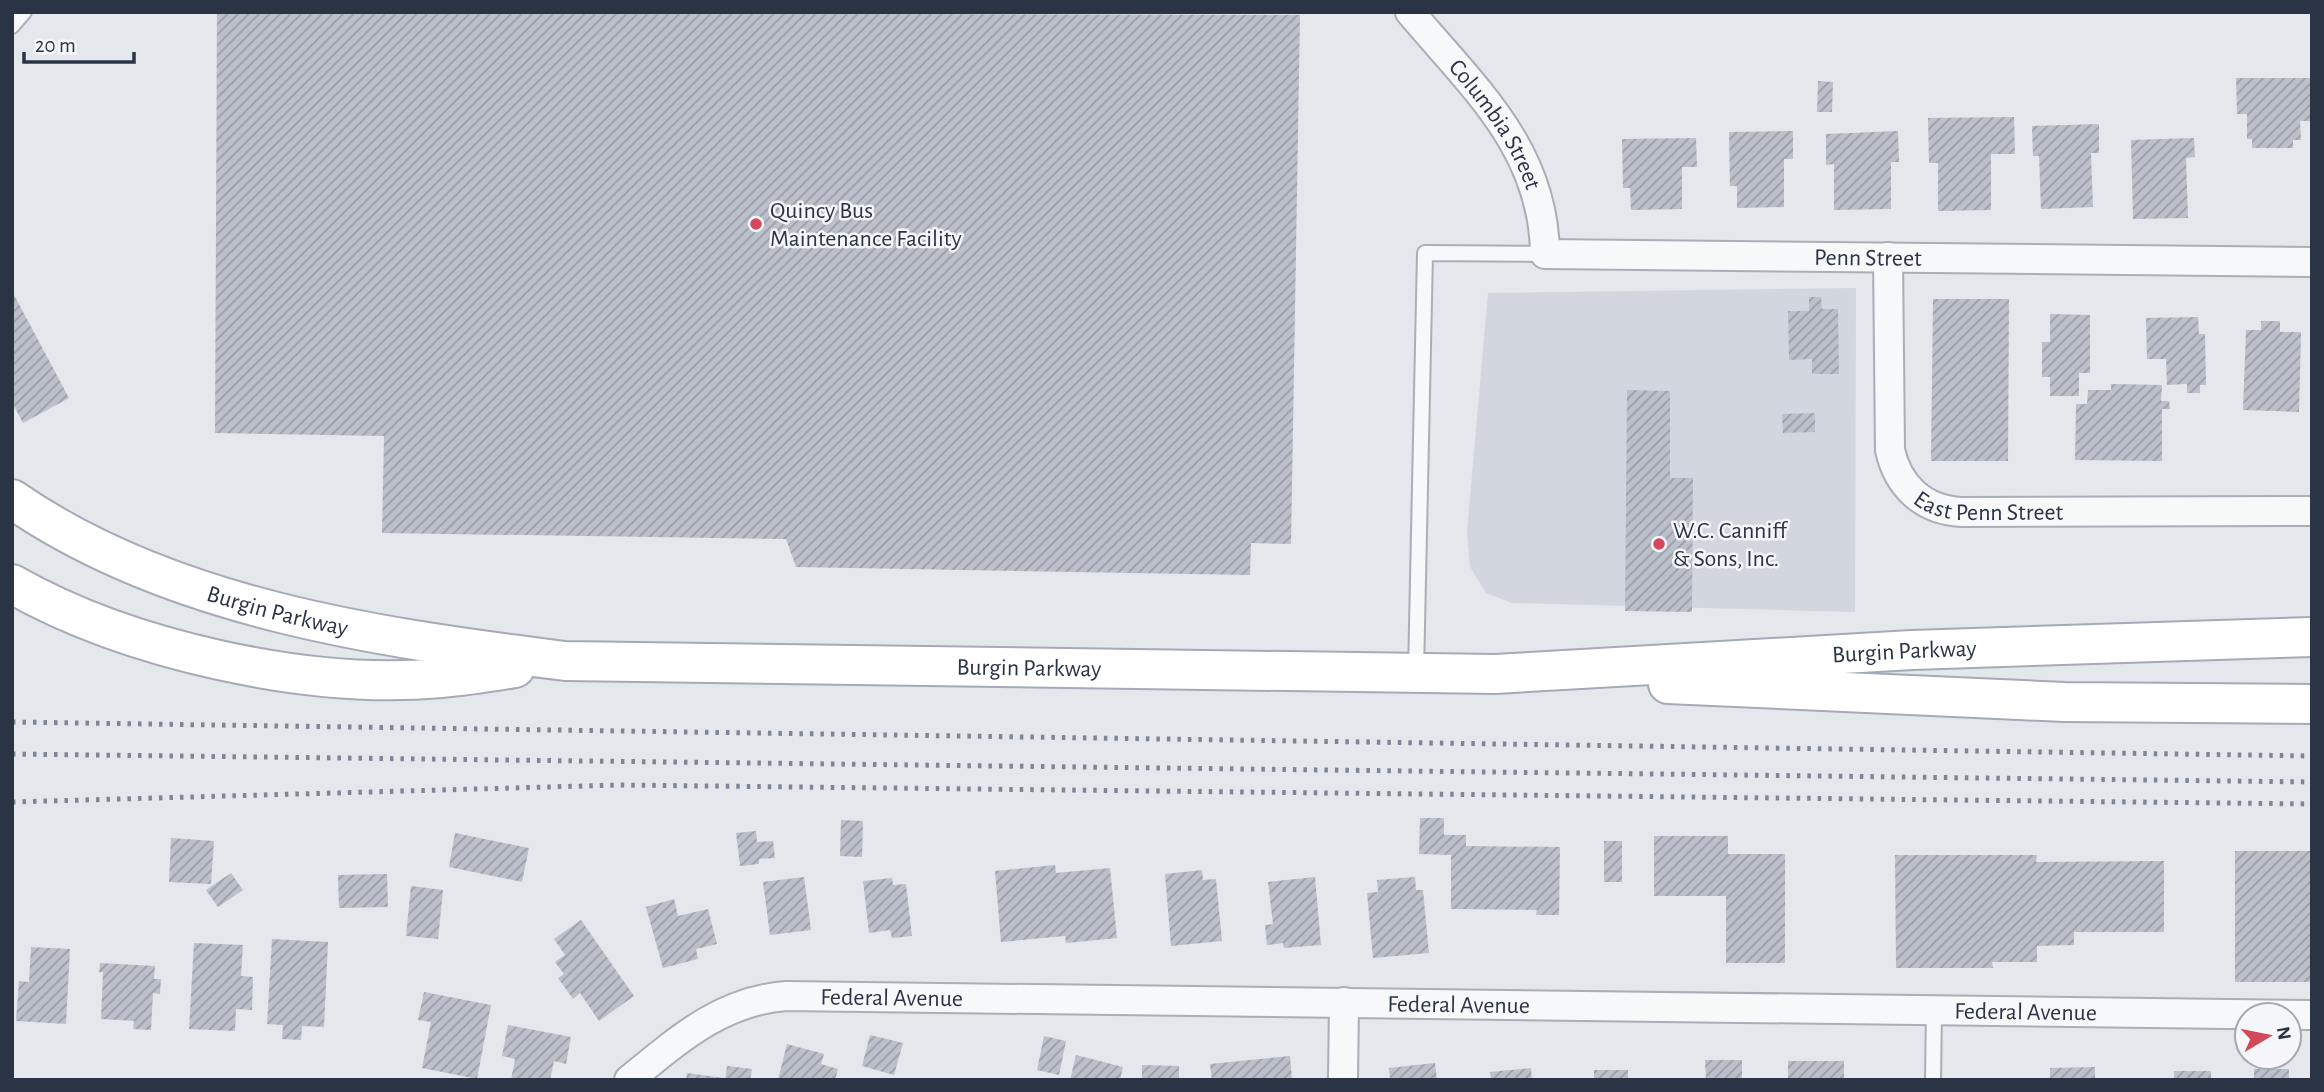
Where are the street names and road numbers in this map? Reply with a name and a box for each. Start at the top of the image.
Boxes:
street label: Columbia Street [1444,55,1545,193]
street label: Penn Street [1814,246,1922,271]
street label: East Penn Street [1909,487,2064,525]
street label: Burgin Parkway [204,582,350,641]
street label: Burgin Parkway [1831,637,1977,668]
street label: Burgin Parkway [956,655,1102,681]
street label: Federal Avenue [820,985,963,1011]
street label: Federal Avenue [1387,992,1530,1018]
street label: Federal Avenue [1954,1000,2097,1025]

